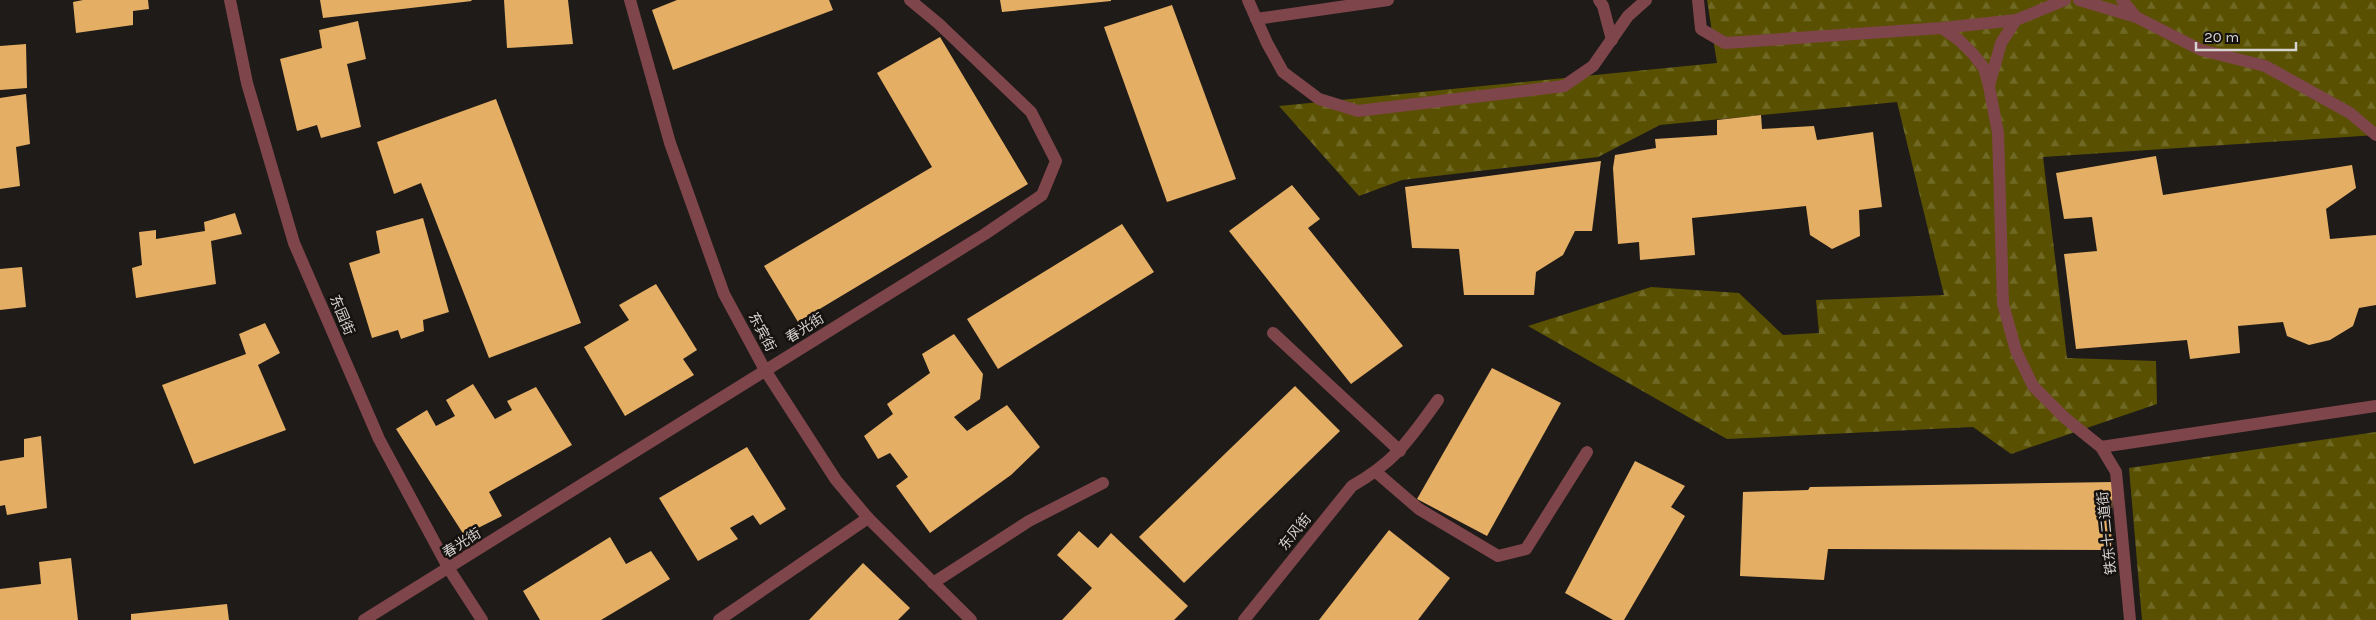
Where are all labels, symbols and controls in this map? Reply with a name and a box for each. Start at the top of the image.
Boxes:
scale bar [2196,20,2296,52]
text: 20 m [2204,28,2239,46]
street label: 东园街 [326,292,358,338]
street label: 东宾街 [745,309,779,355]
street label: 春光街 [783,310,827,346]
street label: 铁东十二道街 [2094,490,2120,576]
street label: 东风街 [1275,510,1315,554]
street label: 春光街 [440,525,484,561]

